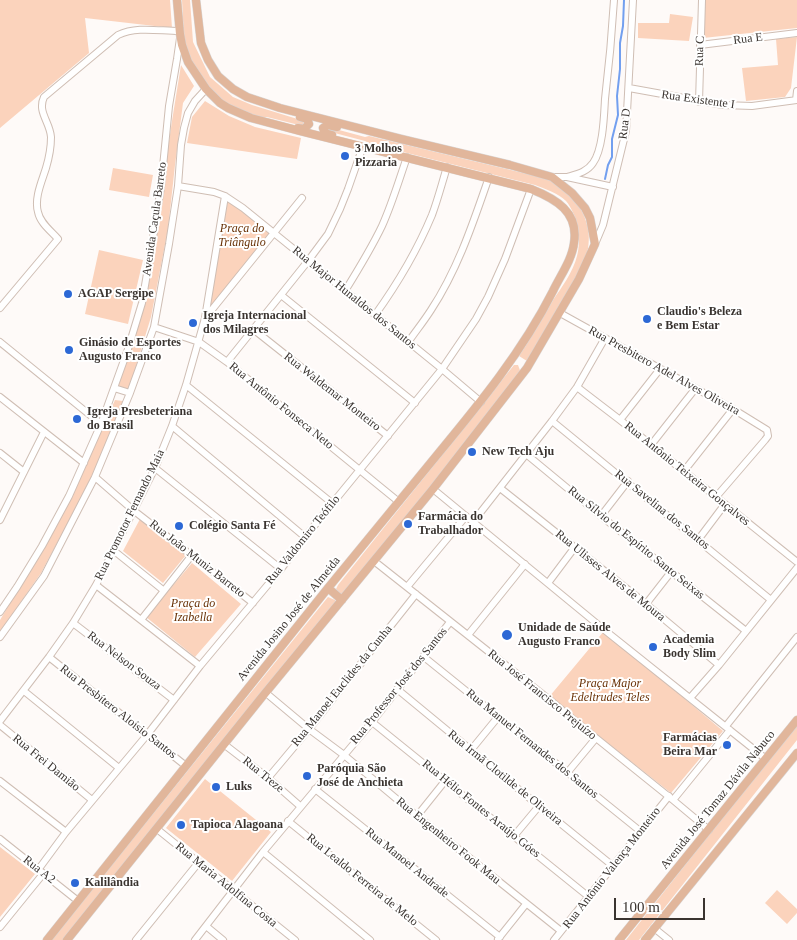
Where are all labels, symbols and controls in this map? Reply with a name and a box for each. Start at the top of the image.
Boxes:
street label: Rua E [732,30,764,48]
street label: Rua C [692,36,708,66]
street label: Rua Existente I [660,88,736,112]
street label: Rua D [616,108,634,140]
place label: 3 Molhos Pizzaria [355,142,402,170]
marker: 3 Molhos Pizzaria [339,150,351,162]
street label: Avenida Caçula Barreto [140,161,170,277]
park label: Praça do Triângulo [218,222,266,250]
street label: Rua Major Hunaldos dos Santos [289,244,419,352]
place label: AGAP Sergipe [78,287,154,301]
marker: AGAP Sergipe [62,288,74,300]
place label: Claudio's Beleza e Bem Estar [657,305,742,333]
place label: Igreja Internacional dos Milagres [203,309,306,337]
marker: Claudio's Beleza e Bem Estar [641,313,653,325]
marker: Igreja Internacional dos Milagres [187,317,199,329]
street label: Rua Presbitero Adel Alves Oliveira [586,323,742,419]
place label: Ginásio de Esportes Augusto Franco [79,336,181,364]
marker: Ginásio de Esportes Augusto Franco [63,344,75,356]
street label: Rua Waldemar Monteiro [281,350,383,434]
street label: Rua Antônio Fonseca Neto [226,359,336,453]
place label: Igreja Presbeteriana do Brasil [87,405,192,433]
marker: Igreja Presbeteriana do Brasil [71,413,83,425]
street label: Rua Antônio Teixeira Gonçalves [621,419,753,529]
place label: New Tech Aju [482,445,554,459]
marker: New Tech Aju [466,446,478,458]
street label: Rua Promotor Fernando Maia [92,447,168,583]
street label: Rua Savelina dos Santos [611,467,713,553]
street label: Rua Sílvio do Espírito Santo Seixas [565,483,707,603]
street label: Rua Valdomiro Teófilo [263,493,343,587]
place label: Farmácia do Trabalhador [418,510,483,538]
street label: Rua João Muniz Barreto [146,517,248,601]
marker: Farmácia do Trabalhador [402,518,414,530]
place label: Colégio Santa Fé [189,519,276,533]
marker: Colégio Santa Fé [173,520,185,532]
street label: Rua Ulisses Alves de Moura [552,527,668,625]
street label: Avenida Josino José de Almeida [234,554,344,684]
park label: Praça do Izabella [171,597,215,625]
place label: Unidade de Saúde Augusto Franco [518,621,611,649]
street label: Rua Manoel Euclides da Cunha [289,622,395,750]
street label: Rua Professor José dos Santos [347,625,451,747]
marker: Unidade de Saúde Augusto Franco [500,628,514,642]
street label: Rua Nelson Souza [84,629,164,693]
place label: Academia Body Slim [663,633,716,661]
marker: Academia Body Slim [647,641,659,653]
street label: Rua José Francisco Prejuízo [485,647,599,743]
street label: Rua Presbítero Aloísio Santos [57,662,179,762]
park label: Praça Major Edeltrudes Teles [570,677,650,705]
street label: Rua Manuel Fernandes dos Santos [463,686,601,802]
street label: Rua Irmã Clotilde de Oliveira [445,727,565,829]
street label: Avenida José Tomaz Dávila Nabuco [658,728,778,872]
street label: Rua Frei Damião [9,731,83,795]
place label: Farmácias Beira Mar [663,731,717,759]
marker: Farmácias Beira Mar [721,739,733,751]
street label: Rua Treze [239,754,287,796]
street label: Rua Hélio Fontes Araújo Góes [419,757,543,861]
place label: Paróquia São José de Anchieta [317,762,403,790]
marker: Paróquia São José de Anchieta [301,770,313,782]
place label: Luks [226,780,252,794]
marker: Luks [210,781,222,793]
street label: Rua Engenheiro Fook Mau [393,794,503,888]
street label: Rua Antônio Valença Monteiro [560,804,664,932]
place label: Tapioca Alagoana [191,818,283,832]
marker: Tapioca Alagoana [175,819,187,831]
street label: Rua Manoel Andrade [362,825,452,901]
street label: Rua Lealdo Ferreira de Melo [303,831,421,929]
street label: Rua Maria Adolfina Costa [172,839,280,931]
street label: Rua A2 [20,853,58,887]
place label: Kalilândia [85,876,139,890]
marker: Kalilândia [69,877,81,889]
scale bar [617,888,708,920]
text: 100 m [622,899,660,915]

